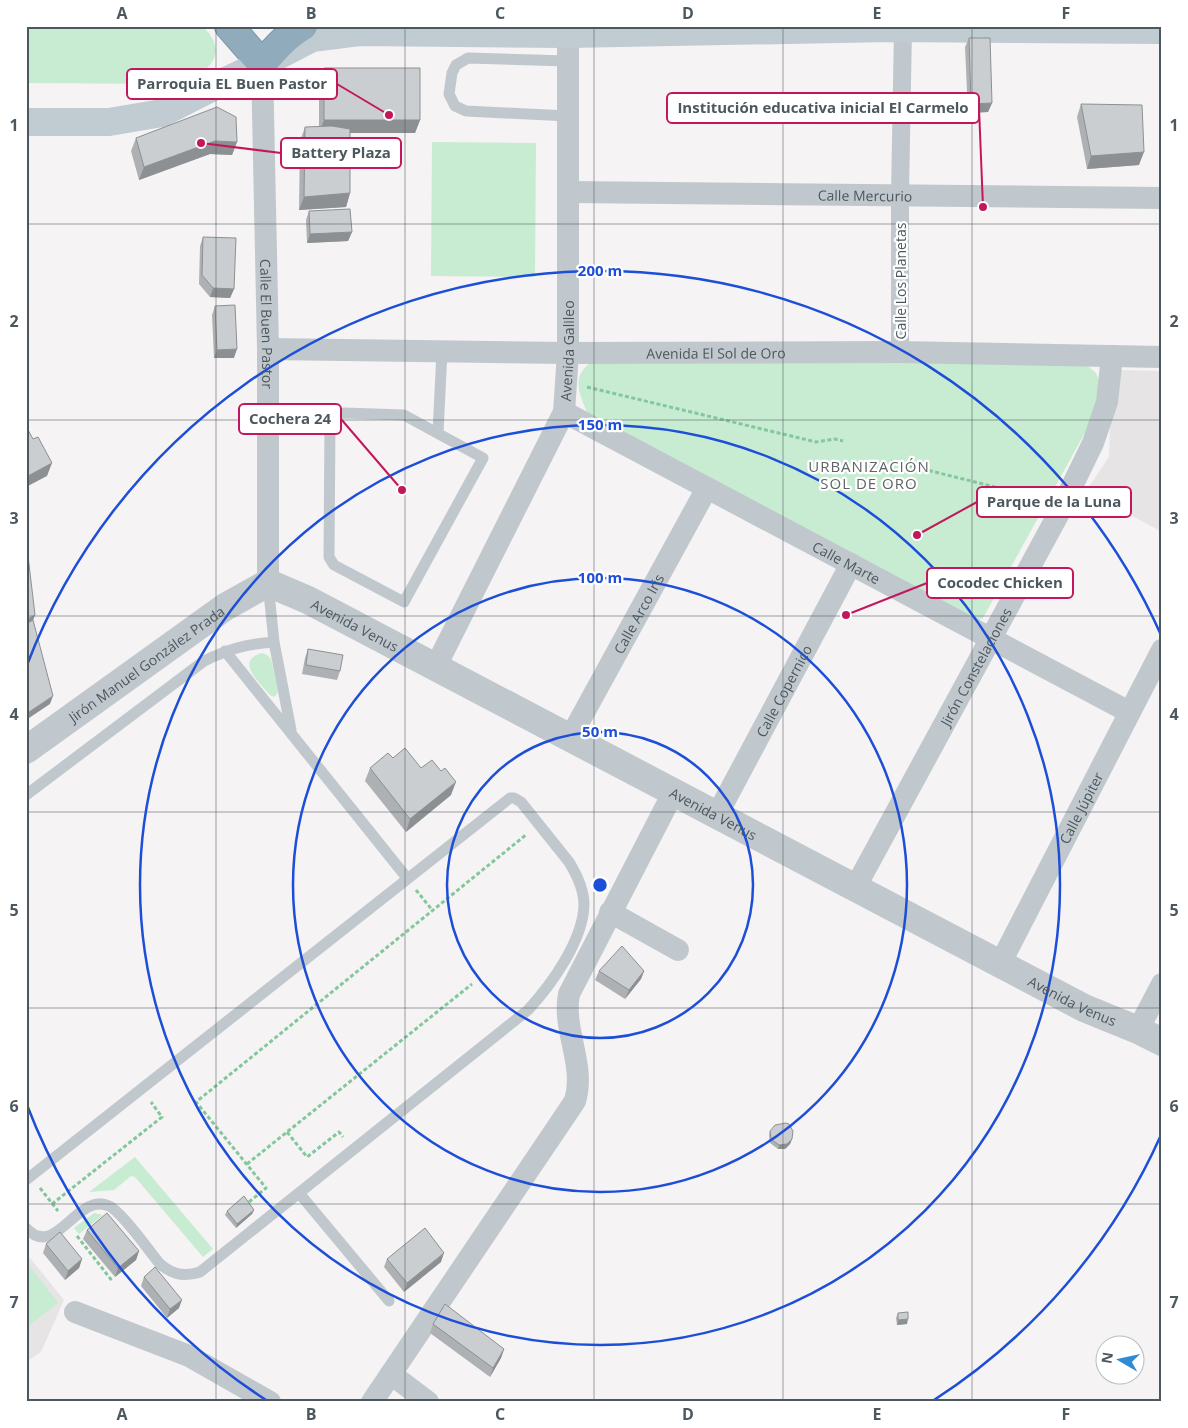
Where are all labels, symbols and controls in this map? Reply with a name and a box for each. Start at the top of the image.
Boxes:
text: A [116,2,128,24]
text: B [306,2,316,24]
text: C [495,2,505,24]
text: D [682,2,694,24]
text: E [873,2,882,24]
text: F [1062,2,1070,24]
callout: Parroquia EL Buen Pastor [127,69,337,99]
text: Parroquia EL Buen Pastor [137,73,327,93]
callout: Institución educativa inicial El Carmelo [667,93,979,123]
text: Institución educativa inicial El Carmelo [677,97,969,117]
text: 1 [9,114,19,136]
text: 1 [1169,114,1179,136]
callout: Battery Plaza [281,138,401,168]
text: Battery Plaza [291,142,391,162]
street label: Calle Mercurio [818,185,912,205]
street label: Calle Los Planetas [891,222,910,339]
street label: Calle El Buen Pastor [257,259,278,389]
text: 200 m [578,260,622,280]
street label: Avenida Galileo [555,300,578,402]
text: 2 [9,310,19,332]
text: 2 [1169,310,1179,332]
street label: Avenida El Sol de Oro [646,343,786,362]
callout: Cochera 24 [239,404,341,434]
text: Cochera 24 [249,408,332,428]
text: 150 m [578,414,622,434]
district label: URBANIZACIÓN SOL DE ORO [808,456,930,493]
callout: Parque de la Luna [977,487,1131,517]
text: Parque de la Luna [987,491,1121,511]
text: 3 [9,507,19,529]
text: 3 [1169,507,1179,529]
street label: Calle Marte [809,536,884,588]
text: 100 m [578,567,622,587]
callout: Cocodec Chicken [927,568,1073,598]
street label: Calle Arco Iris [609,570,668,657]
text: Cocodec Chicken [937,572,1063,592]
street label: Avenida Venus [308,594,402,656]
street label: Jirón Manuel González Prada [63,601,228,727]
street label: Jirón Constelaciones [935,604,1016,731]
street label: Calle Copernico [751,641,816,740]
text: 4 [9,703,19,725]
text: 4 [1169,703,1179,725]
text: 50 m [582,721,618,741]
street label: Calle Júpiter [1054,768,1107,847]
street label: Avenida Venus [667,783,761,844]
centre of rings [591,876,609,894]
text: 5 [9,899,19,921]
text: 5 [1169,899,1179,921]
street label: Avenida Venus [1025,971,1120,1030]
text: 6 [9,1095,19,1117]
text: 6 [1169,1095,1179,1117]
text: 7 [9,1291,19,1313]
text: 7 [1169,1291,1179,1313]
north arrow [1096,1336,1146,1386]
text: N [1096,1351,1117,1365]
text: A [116,1403,128,1425]
text: B [306,1403,316,1425]
text: C [495,1403,505,1425]
text: D [682,1403,694,1425]
text: E [873,1403,882,1425]
text: F [1062,1403,1070,1425]

